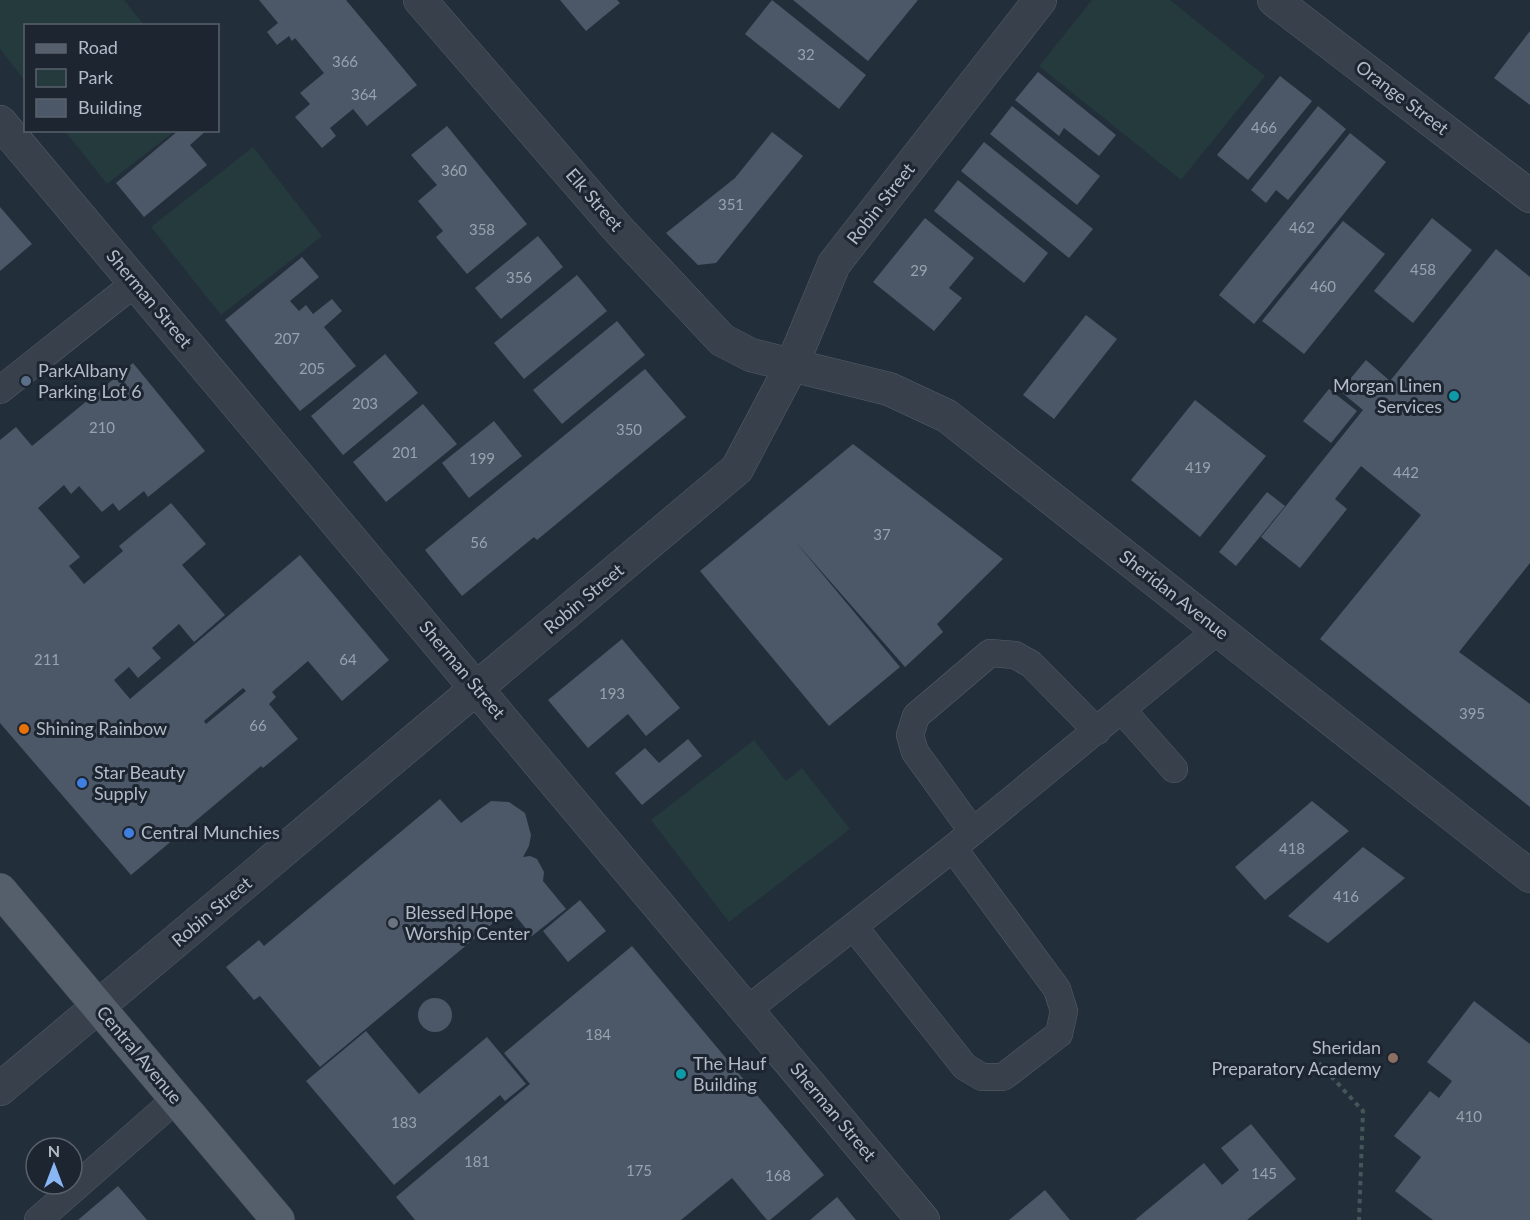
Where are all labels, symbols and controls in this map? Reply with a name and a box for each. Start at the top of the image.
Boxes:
legend [24,24,219,132]
text: Road [78,36,118,58]
house number: 32 [797,45,815,63]
house number: 366 [332,52,358,70]
street label: Orange Street [1352,55,1454,140]
text: Park [78,66,114,88]
house number: 364 [351,85,377,103]
text: Building [78,96,142,118]
house number: 466 [1251,118,1277,136]
street label: Robin Street [842,158,919,249]
house number: 360 [441,161,467,179]
street label: Elk Street [562,164,628,236]
house number: 351 [718,195,744,213]
house number: 462 [1289,218,1315,236]
house number: 358 [469,220,495,238]
street label: Sherman Street [102,245,198,352]
house number: 458 [1410,260,1436,278]
house number: 29 [910,261,928,279]
house number: 356 [506,268,532,286]
house number: 460 [1310,277,1336,295]
house number: 207 [274,329,300,347]
place label: ParkAlbany Parking Lot 6 [38,359,142,402]
house number: 205 [299,359,325,377]
marker: ParkAlbany Parking Lot 6 [19,374,33,388]
place label: Morgan Linen Services [1333,374,1442,417]
marker: Morgan Linen Services [1447,389,1461,403]
house number: 203 [352,394,378,412]
house number: 210 [89,418,115,436]
house number: 350 [616,420,642,438]
house number: 201 [392,443,418,461]
house number: 199 [469,449,495,467]
house number: 419 [1185,458,1211,476]
house number: 442 [1393,463,1419,481]
house number: 37 [873,525,891,543]
house number: 56 [470,533,488,551]
street label: Sheridan Avenue [1116,545,1234,644]
street label: Robin Street [539,558,628,638]
street label: Sherman Street [415,616,511,723]
house number: 211 [34,650,60,668]
house number: 64 [339,650,357,668]
house number: 193 [599,684,625,702]
house number: 395 [1459,704,1485,722]
house number: 66 [249,716,267,734]
place label: Shining Rainbow [36,717,167,739]
marker: Shining Rainbow [17,722,31,736]
place label: Star Beauty Supply [94,761,186,804]
marker: Star Beauty Supply [75,776,89,790]
place label: Central Munchies [141,821,280,843]
marker: Central Munchies [122,826,136,840]
house number: 418 [1279,839,1305,857]
street label: Robin Street [167,871,256,951]
house number: 416 [1333,887,1359,905]
place label: Blessed Hope Worship Center [405,901,530,944]
marker: Blessed Hope Worship Center [386,916,400,930]
street label: Central Avenue [92,1001,187,1108]
house number: 184 [585,1025,611,1043]
place label: Sheridan Preparatory Academy [1211,1036,1382,1079]
marker: Sheridan Preparatory Academy [1386,1051,1400,1065]
place label: The Hauf Building [693,1052,767,1095]
street label: Sherman Street [786,1058,882,1165]
marker: The Hauf Building [674,1067,688,1081]
house number: 410 [1456,1107,1482,1125]
house number: 183 [391,1113,417,1131]
north arrow [24,1136,84,1196]
text: N [48,1141,60,1160]
house number: 181 [464,1152,490,1170]
house number: 175 [626,1161,652,1179]
house number: 145 [1251,1164,1277,1182]
house number: 168 [765,1166,791,1184]

